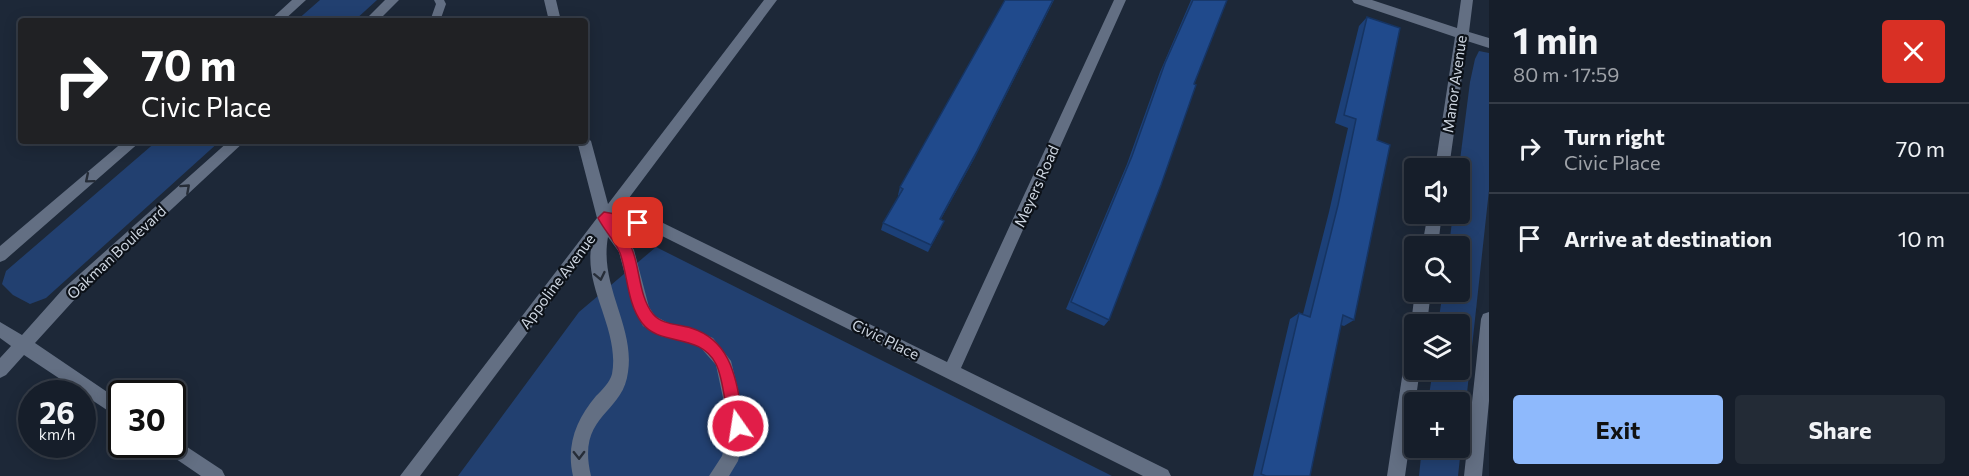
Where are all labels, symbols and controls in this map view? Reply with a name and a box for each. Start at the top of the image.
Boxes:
text: 1 min [1513,17,1598,61]
button: close [1882,20,1945,83]
street label: Manor Avenue [1438,34,1470,134]
text: 70 m [141,38,236,90]
icon: right [42,42,120,120]
text: 80 m · 17:59 [1513,62,1619,86]
text: Civic Place [141,90,271,123]
text: Turn right [1564,123,1665,150]
icon: right [1513,132,1546,165]
text: 70 m [1896,135,1945,162]
street label: Meyers Road [1010,142,1062,230]
text: Civic Place [1564,150,1661,174]
map controls [1404,158,1470,458]
button: sound [1404,158,1470,224]
one-way arrow [85,172,96,183]
one-way arrow [179,184,190,195]
pin [612,197,663,248]
street label: Oakman Boulevard [63,201,169,303]
icon: arrive [621,206,654,239]
icon: arrive [1513,222,1546,255]
text: Arrive at destination [1564,225,1772,252]
text: 10 m [1898,225,1945,252]
street label: Appoline Avenue [515,230,599,332]
button: search [1404,236,1470,302]
one-way arrow [593,270,606,280]
button: layers [1404,314,1470,380]
street label: Civic Place [850,315,923,363]
speed limit sign: 30 [108,380,186,458]
button: + [1404,392,1470,458]
text: 26 [39,393,75,430]
position arrow [706,394,770,458]
button: Exit [1513,395,1723,464]
button: Share [1735,395,1945,464]
text: km/h [39,425,75,443]
one-way arrow [573,451,585,460]

